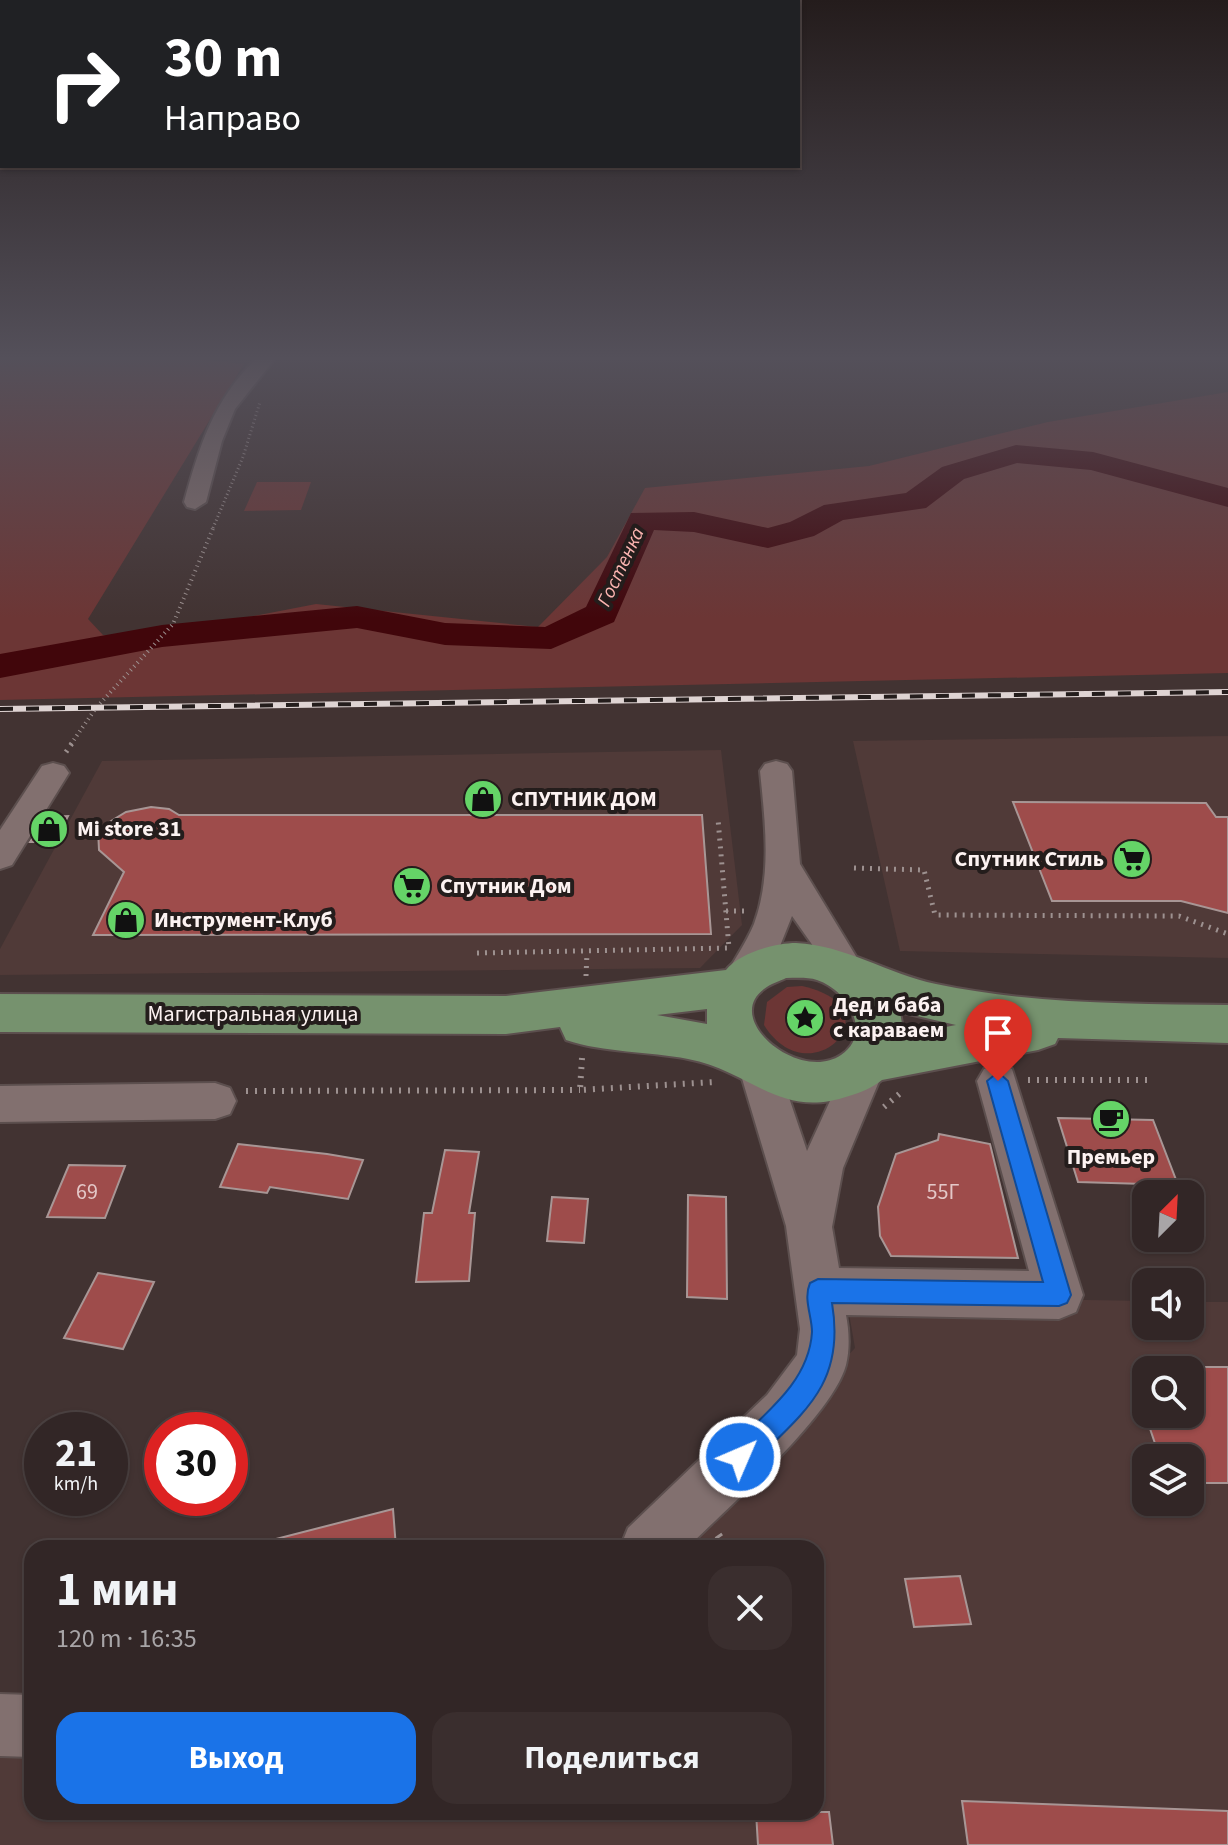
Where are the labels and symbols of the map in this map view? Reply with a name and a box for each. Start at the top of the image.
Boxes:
water label: Гостенка [590,522,652,611]
shop icon: СПУТНИК ДОМ [462,778,504,820]
place label: СПУТНИК ДОМ [511,783,657,815]
shop icon: Mi store 31 [28,808,70,850]
place label: Mi store 31 [77,813,181,845]
supermarket icon: Спутник Стиль [1111,838,1153,880]
place label: Спутник Стиль [955,843,1104,875]
supermarket icon: Спутник Дом [391,865,433,907]
place label: Спутник Дом [440,870,572,902]
shop icon: Инструмент-Клуб [105,899,147,941]
place label: Инструмент-Клуб [154,904,333,936]
place label: Дед и баба с караваем [833,989,944,1046]
place icon: Дед и баба с караваем [784,997,826,1039]
street label: Магистральная улица [148,998,358,1030]
pin [964,999,1032,1081]
cafe icon: Премьер [1090,1098,1132,1140]
place label: Премьер [1067,1141,1155,1173]
house number: 69 [76,1176,98,1208]
house number: 55Г [927,1176,959,1208]
north arrow [1132,1180,1204,1252]
speed limit sign: 30 [144,1412,248,1516]
position arrow [698,1415,782,1499]

